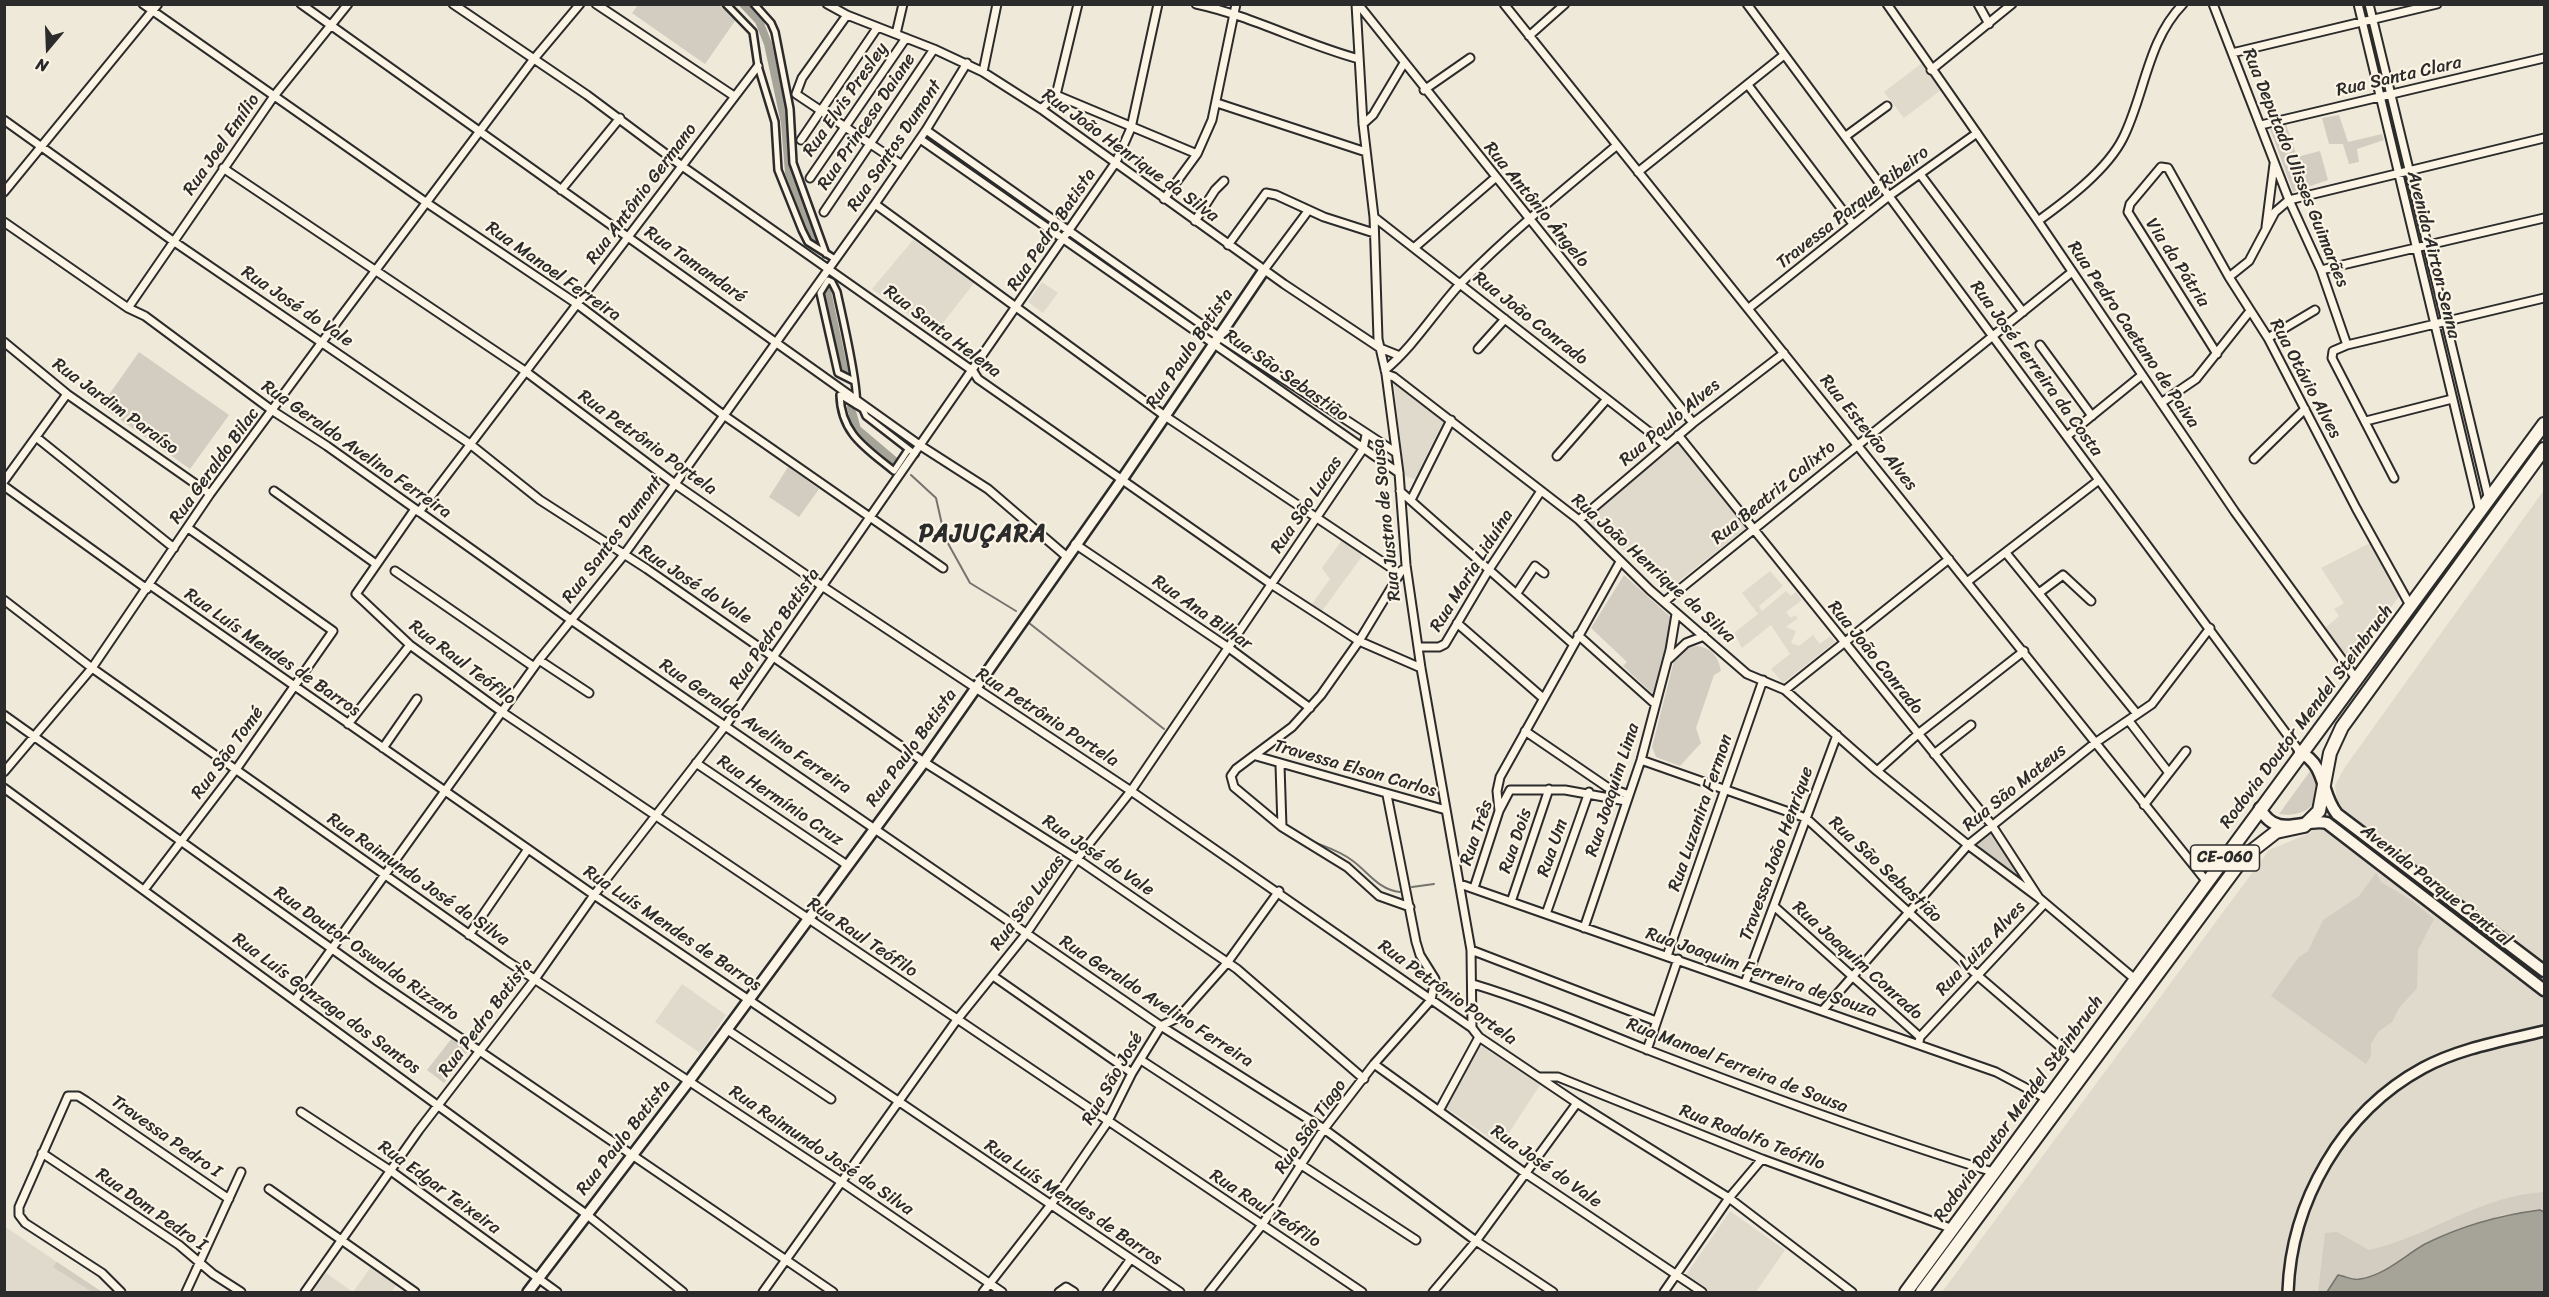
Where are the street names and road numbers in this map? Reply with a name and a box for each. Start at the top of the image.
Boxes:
street label: Rua Elvis Presley [799,39,893,161]
street label: Rua Deputado Ulisses Guimarães [2237,46,2353,290]
street label: Rua Princesa Daiane [813,50,921,194]
street label: Rua Santa Clara [2334,52,2464,102]
street label: Rua Santos Dumont [843,76,947,216]
street label: Rua João Henrique da Silva [1037,85,1223,227]
street label: Rua Joel Emílio [179,90,265,200]
street label: Rua Antônio Germano [582,119,702,269]
street label: Rua Antônio Ângelo [1479,138,1593,272]
street label: Travessa Parque Ribeiro [1773,142,1933,274]
street label: Rua Pedro Batista [1003,165,1101,295]
street label: Avenida Airton Senna [2402,169,2464,341]
street label: Via da Pátria [2140,214,2214,312]
street label: Rua Manoel Ferreira [481,217,625,327]
street label: Rua Tamandaré [640,222,750,308]
street label: Rua Pedro Caetano de Paiva [2062,237,2204,433]
street label: Rua José do Vale [237,262,357,352]
street label: Rua João Conrado [1468,268,1592,370]
street label: Rua José Ferreira da Costa [1965,277,2107,461]
street label: Rua Santa Helena [879,281,1005,383]
street label: Rua Paulo Batista [1142,285,1238,413]
street label: Rua Otávio Alves [2264,316,2346,442]
street label: Rua São Sebastião [1220,325,1352,427]
street label: Rua Jardim Paraíso [48,354,182,460]
street label: Rua Estevão Alves [1815,371,1921,495]
street label: Rua Paulo Alves [1615,375,1725,471]
street label: Rua Geraldo Avelino Ferreira [257,376,455,524]
street label: Rua Petrônio Portela [574,385,720,501]
street label: Rua Geraldo Bilac [165,403,265,529]
street label: Rua Beatriz Calixto [1708,436,1840,550]
street label: Rua Justno de Sousa [1368,438,1406,602]
street label: Rua São Lucas [1267,452,1347,558]
street label: Rua Santos Dumont [558,472,668,608]
street label: Rua João Henrique da Silva [1567,490,1739,648]
street label: Rua Maria Liduína [1426,506,1518,636]
street label: Rua José do Vale [635,540,755,630]
street label: Rua Pedro Batista [725,564,825,694]
street label: Rua Ana Bilhar [1148,571,1256,655]
street label: Rua Luís Mendes de Barros [180,584,364,722]
street label: Rua João Conrado [1823,597,1927,719]
street label: Rodovia Doutor Mendel Steinbruch [2216,601,2398,833]
street label: Rua Raul Teófilo [404,616,520,710]
street label: Rua Geraldo Avelino Ferreira [655,655,855,799]
street label: Rua Petrônio Portela [972,664,1122,772]
street label: Rua Paulo Batista [862,685,962,811]
street label: Rua São Tomé [187,703,269,803]
street label: Rua Joaquim Lima [1581,721,1645,859]
street label: Rua Luzanira Fermon [1664,732,1738,894]
street label: Travessa Elson Carlos [1271,735,1439,803]
street label: Rua São Mateus [1959,740,2071,836]
street label: Rua Hermínio Cruz [713,751,847,851]
street label: Travessa João Henrique [1735,764,1819,944]
street label: Rua Três [1456,798,1498,868]
street label: Rua Dois [1495,806,1537,876]
street label: Rua Raimundo José da Silva [323,809,513,951]
street label: Rua José do Vale [1038,811,1158,901]
street label: Rua São Sebastião [1824,812,1946,928]
street label: Rua Um [1533,816,1573,880]
street label: Avenida Parque Central [2356,820,2516,952]
road number: CE-060 [2190,845,2260,871]
street label: Rua São Lucas [986,851,1070,955]
street label: Rua Luís Mendes de Barros [579,861,765,997]
street label: Rua Doutor Oswaldo Rizzato [269,882,463,1026]
street label: Rua Raul Teófilo [803,893,921,983]
street label: Rua Joaquim Conrado [1787,897,1927,1025]
street label: Rua Luiza Alves [1932,897,2030,1001]
street label: Rua Joaquim Ferreira de Souza [1643,923,1879,1023]
street label: Rua Luís Gonzaga dos Santos [228,929,424,1079]
street label: Rua Geraldo Avelino Ferreira [1055,931,1257,1073]
street label: Rua Petrônio Portela [1374,935,1520,1051]
street label: Rua Pedro Batista [434,954,538,1082]
street label: Rodovia Doutor Mendel Steinbruch [1930,992,2108,1226]
street label: Rua Manoel Ferreira de Sousa [1623,1014,1851,1118]
street label: Rua São José [1078,1029,1148,1129]
street label: Rua Paulo Batista [572,1076,676,1200]
street label: Rua São Tiago [1270,1076,1352,1178]
street label: Rua Raimundo José da Silva [725,1081,917,1221]
street label: Travessa Pedro I [107,1091,225,1183]
street label: Rua Rodolfo Teófilo [1676,1100,1828,1176]
street label: Rua José do Vale [1486,1121,1606,1213]
street label: Rua Luís Mendes de Barros [980,1135,1166,1271]
street label: Rua Edgar Teixeira [374,1136,504,1240]
street label: Rua Dom Pedro I [91,1164,211,1256]
street label: Rua Raul Teófilo [1205,1165,1325,1253]

